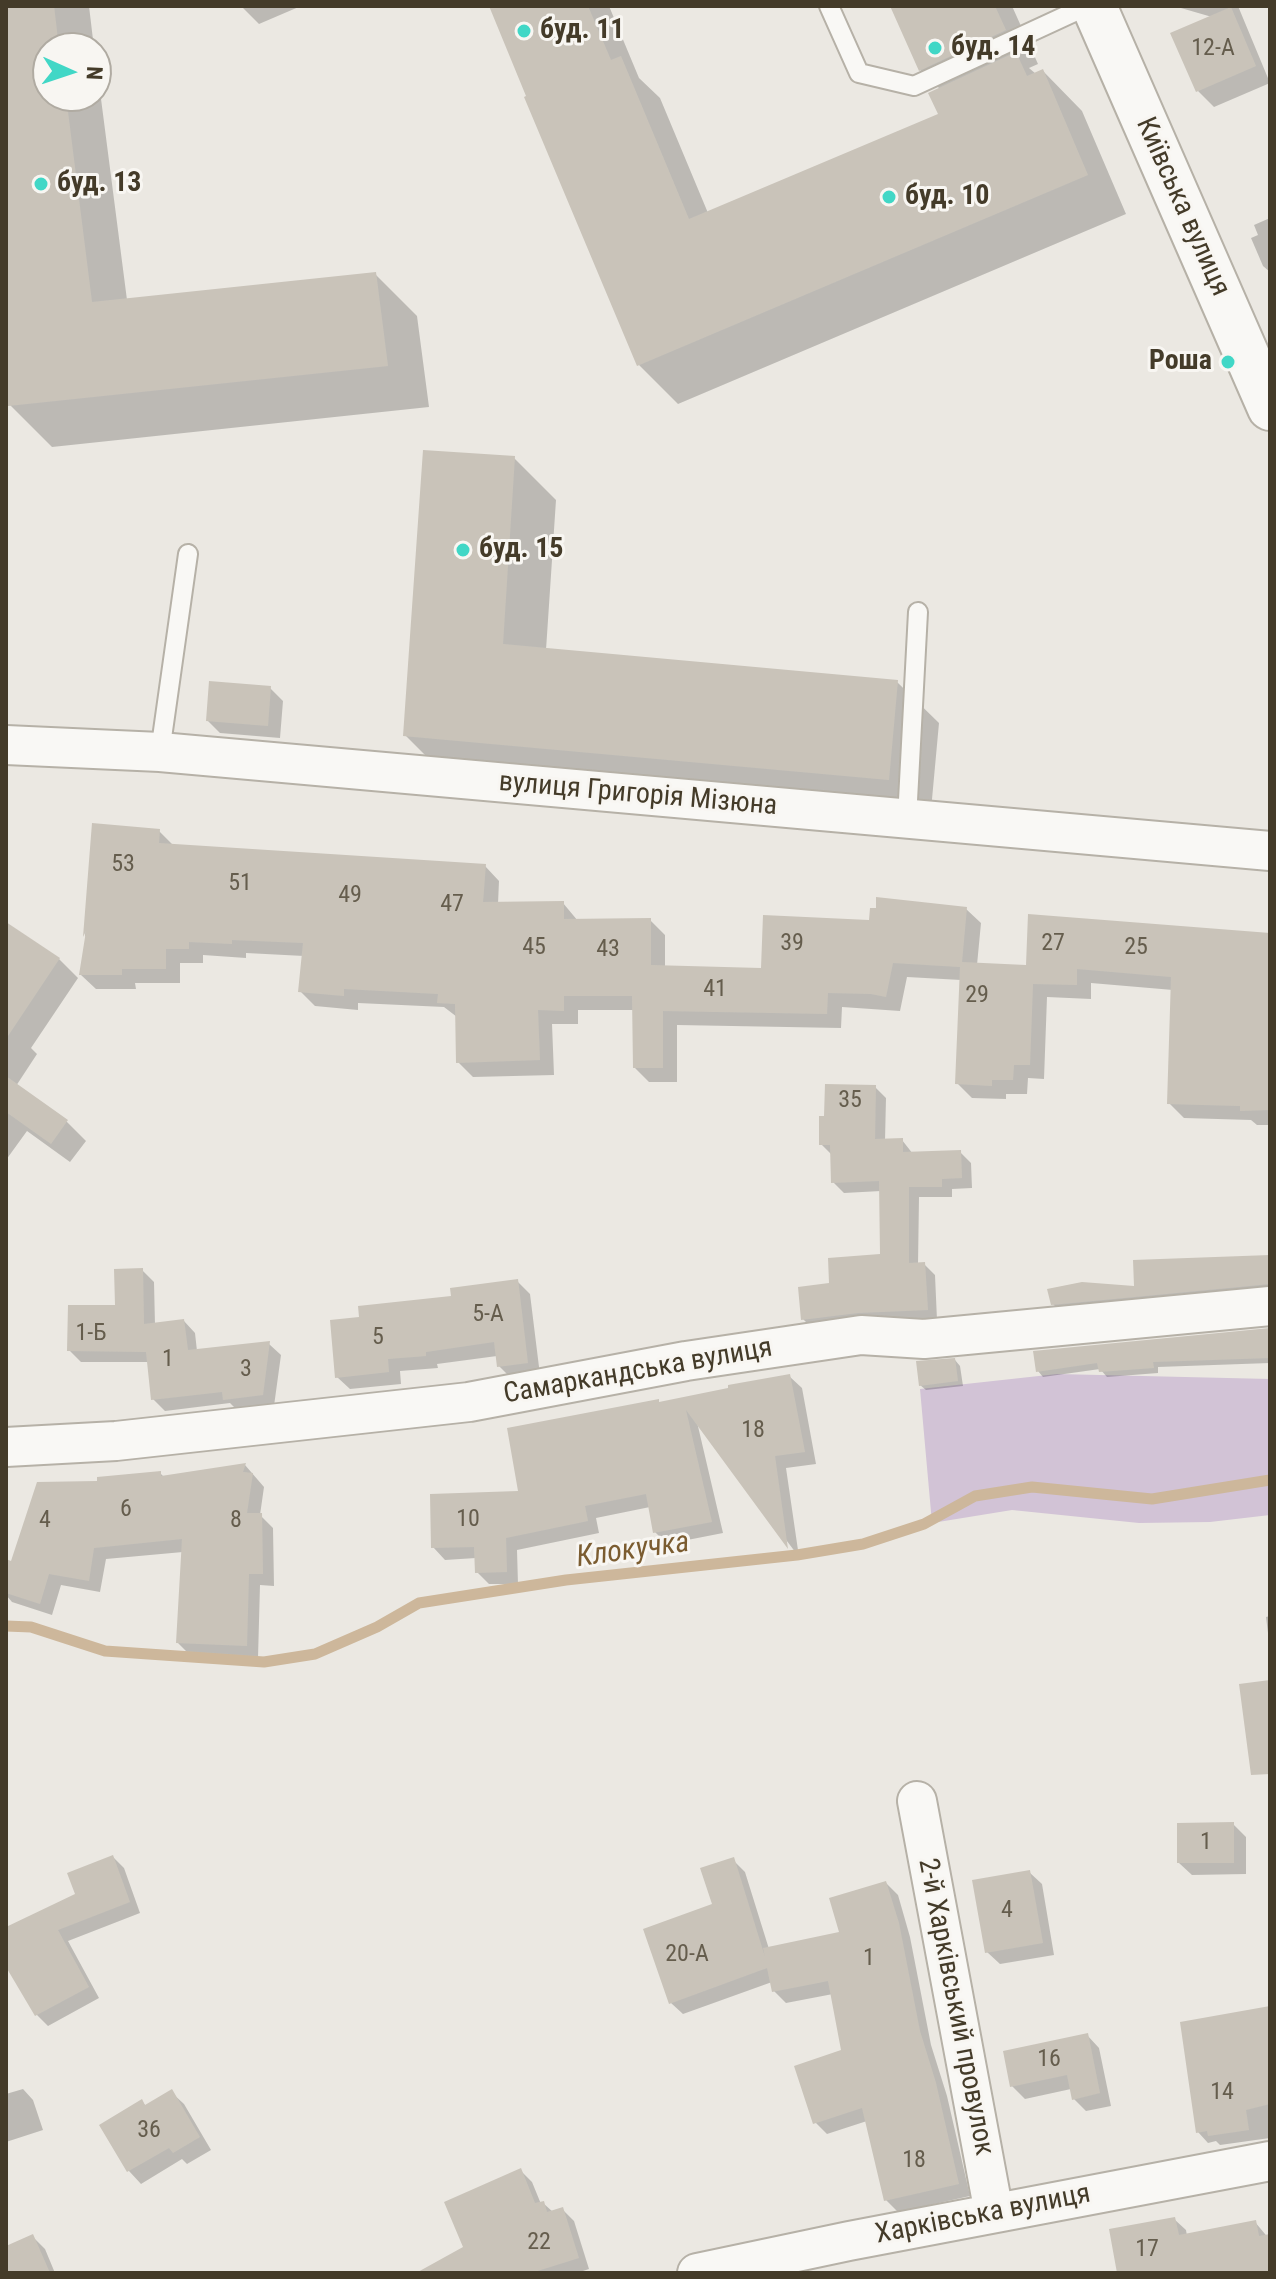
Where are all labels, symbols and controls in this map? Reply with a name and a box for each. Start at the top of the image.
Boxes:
place label: буд. 11 [540,14,624,48]
marker: буд. 11 [515,22,533,40]
place label: буд. 14 [951,31,1035,65]
north arrow [32,32,112,112]
house number: 12-А [1191,35,1235,63]
marker: буд. 14 [926,39,944,57]
text: N [82,66,107,81]
street label: Київська вулиця [1128,113,1236,301]
place label: буд. 13 [57,167,141,201]
marker: буд. 13 [32,175,50,193]
place label: буд. 10 [905,180,989,214]
marker: буд. 10 [880,188,898,206]
place label: Роша [1149,345,1212,379]
marker: Роша [1219,353,1237,371]
place label: буд. 15 [479,533,563,567]
marker: буд. 15 [454,541,472,559]
street label: вулиця Григорія Мізюна [497,766,779,824]
house number: 53 [111,851,135,879]
house number: 51 [228,870,252,898]
house number: 49 [338,882,362,910]
house number: 47 [440,891,464,919]
house number: 39 [780,930,804,958]
house number: 27 [1041,930,1065,958]
house number: 45 [522,934,546,962]
house number: 25 [1124,934,1148,962]
house number: 43 [596,936,620,964]
house number: 41 [703,976,727,1004]
house number: 29 [965,982,989,1010]
house number: 35 [838,1087,862,1115]
house number: 5-А [472,1301,504,1329]
house number: 1-Б [76,1320,106,1348]
house number: 5 [372,1324,384,1352]
street label: Самаркандська вулиця [501,1332,775,1412]
house number: 1 [162,1346,174,1374]
house number: 3 [240,1356,252,1384]
house number: 18 [741,1417,765,1445]
house number: 6 [120,1496,132,1524]
house number: 10 [456,1506,480,1534]
house number: 4 [39,1507,51,1535]
house number: 8 [230,1507,242,1535]
water label: Клокучка [574,1525,692,1577]
house number: 1 [1200,1829,1212,1857]
street label: 2-й Харківський провулок [910,1856,1000,2158]
house number: 4 [1001,1897,1013,1925]
house number: 20-А [665,1941,709,1969]
house number: 1 [863,1945,875,1973]
house number: 16 [1037,2046,1061,2074]
house number: 14 [1210,2079,1234,2107]
house number: 36 [137,2117,161,2145]
house number: 18 [902,2147,926,2175]
street label: Харківська вулиця [873,2178,1093,2252]
house number: 22 [527,2229,551,2257]
house number: 17 [1135,2236,1159,2264]

